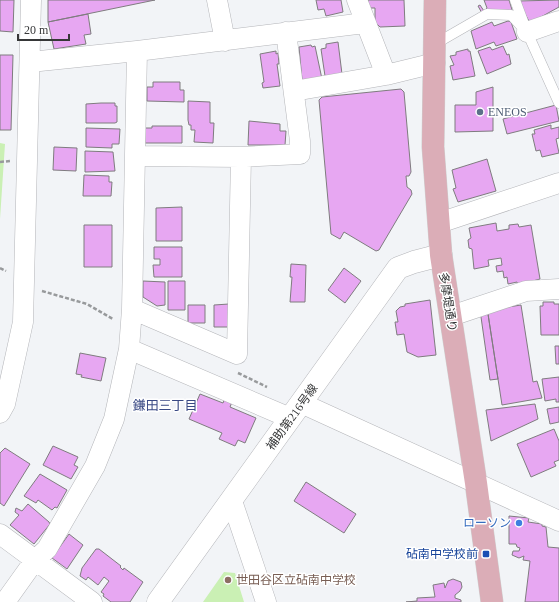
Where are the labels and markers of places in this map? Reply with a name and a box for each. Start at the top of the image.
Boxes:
place label: ENEOS [488,105,527,119]
marker: ENEOS [475,107,485,117]
place label: ローソン [463,516,511,530]
marker: ローソン [514,518,524,528]
place label: 砧南中学校前 [406,547,478,561]
marker: 砧南中学校前 [481,549,491,559]
place label: 世田谷区立砧南中学校 [236,573,356,587]
marker: 世田谷区立砧南中学校 [223,575,233,585]

